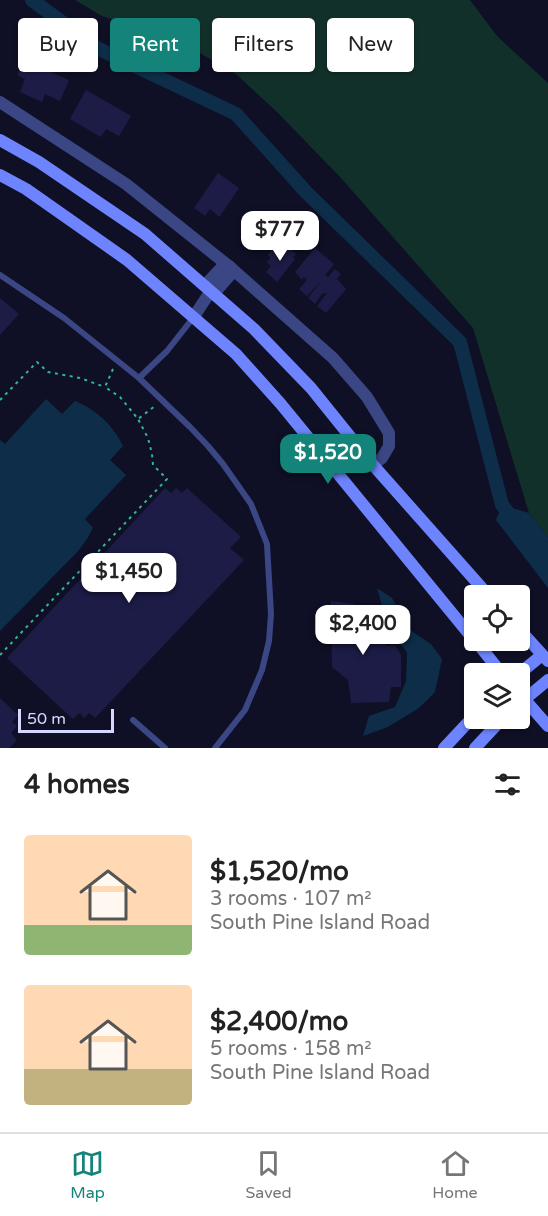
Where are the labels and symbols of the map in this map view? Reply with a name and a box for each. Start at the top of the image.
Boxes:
pin: $777 [244,211,316,262]
pin: $1,520 [279,434,377,485]
pin: $1,450 [80,553,178,604]
pin: $2,400 [314,605,412,656]
scale bar [18,706,114,734]

